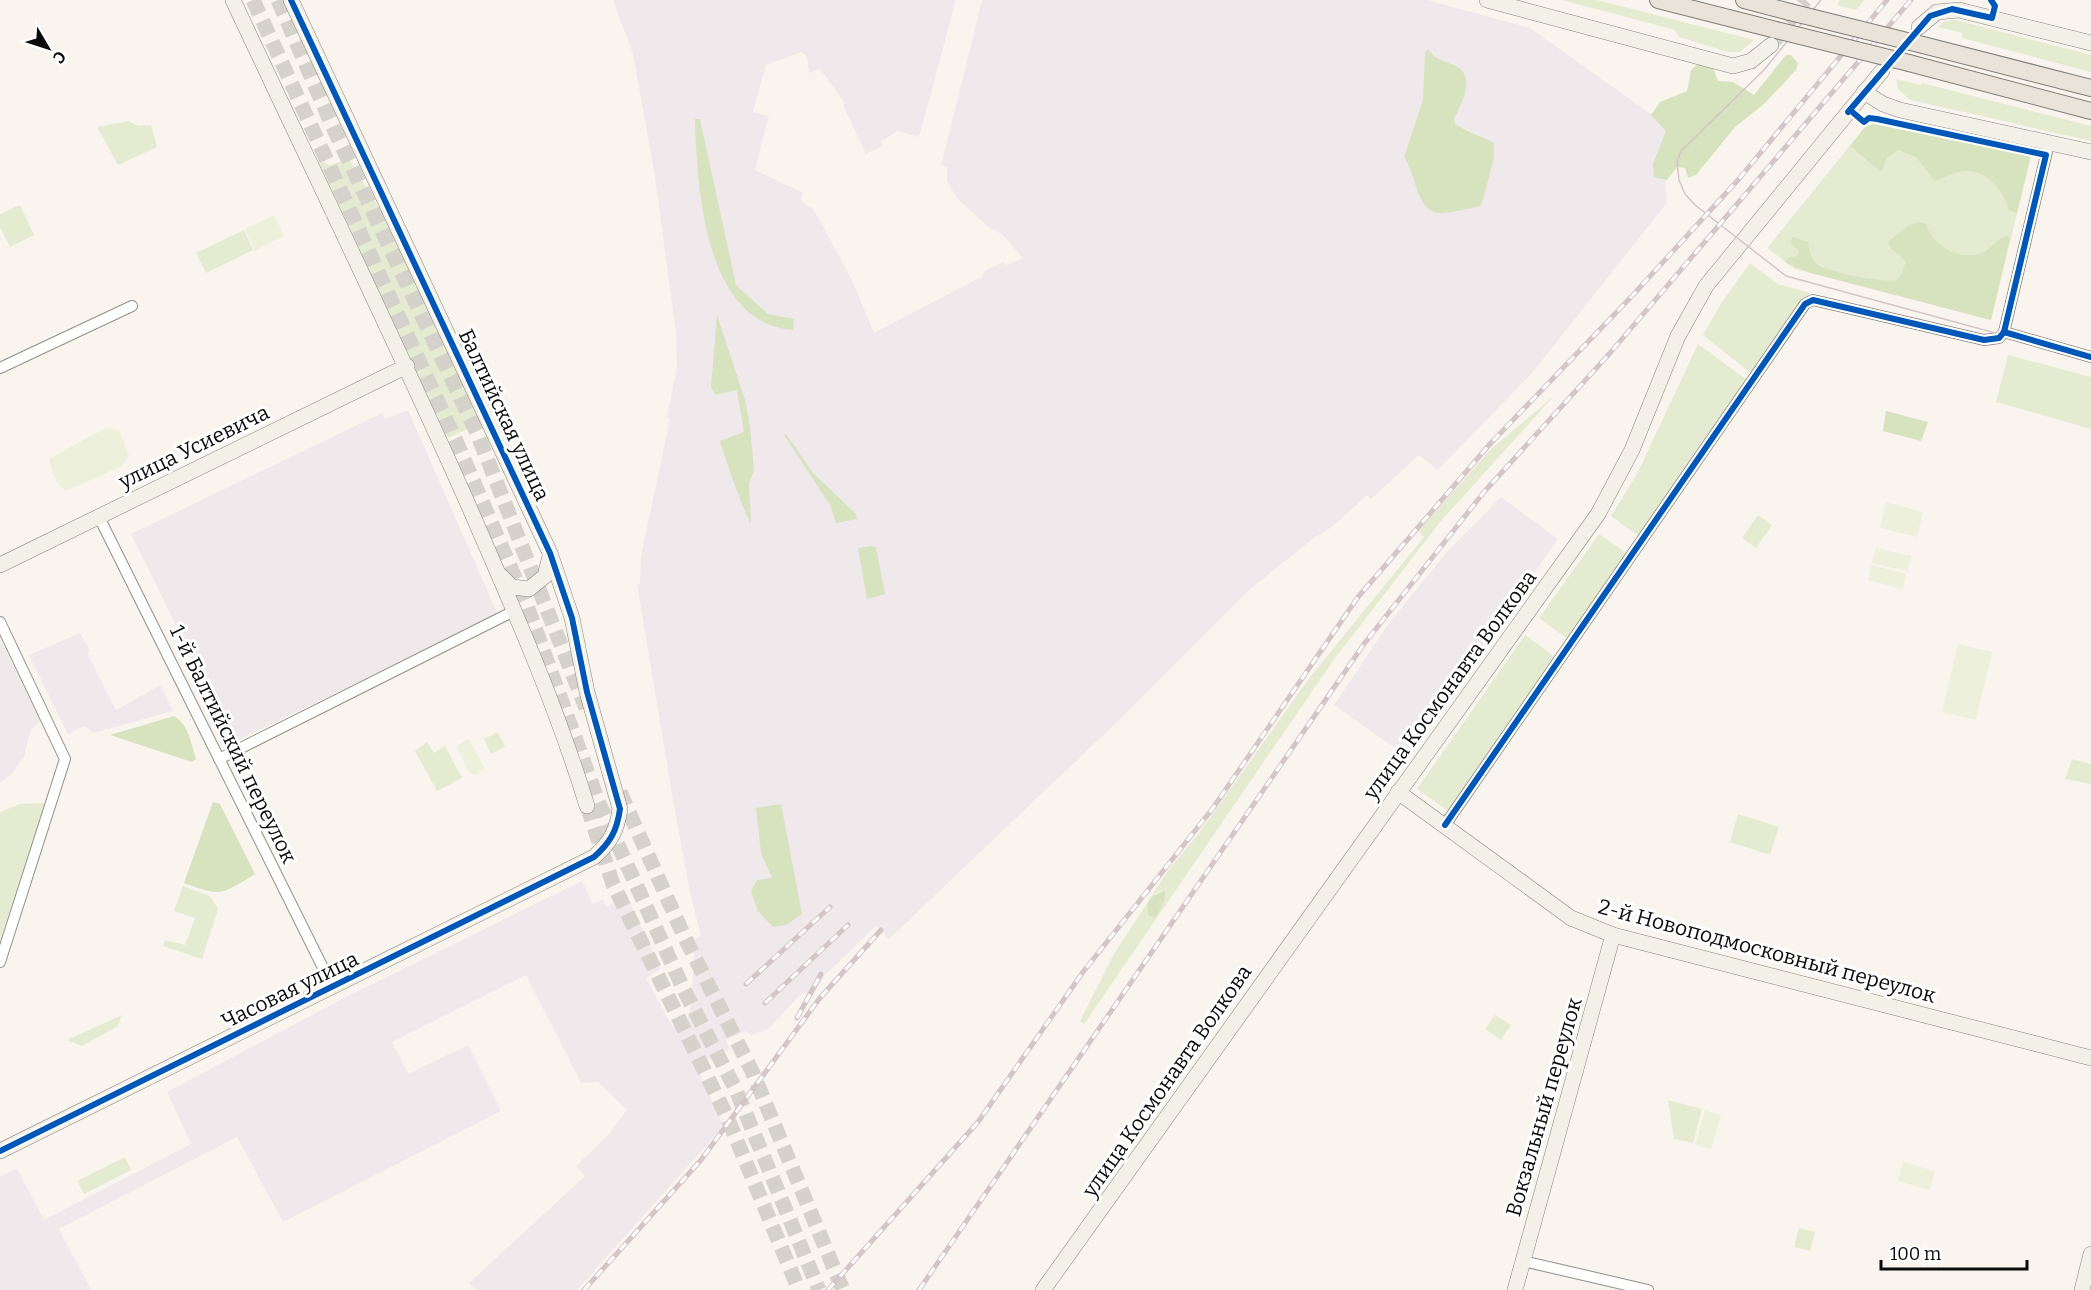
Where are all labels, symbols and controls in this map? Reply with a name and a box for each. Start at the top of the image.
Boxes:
north arrow [18,18,78,78]
text: С [49,47,70,67]
street label: Балтийская улица [453,325,555,505]
street label: улица Усиевича [114,399,274,495]
street label: улица Космонавта Волкова [1357,565,1542,806]
street label: 1-й Балтийский переулок [164,621,302,868]
street label: 2-й Новоподмосковный переулок [1595,893,1939,1009]
street label: Часовая улица [217,945,363,1034]
street label: улица Космонавта Волкова [1076,959,1258,1203]
street label: Вокзальный переулок [1500,994,1588,1219]
scale bar [1881,1233,2026,1271]
text: 100 m [1890,1243,1941,1265]

